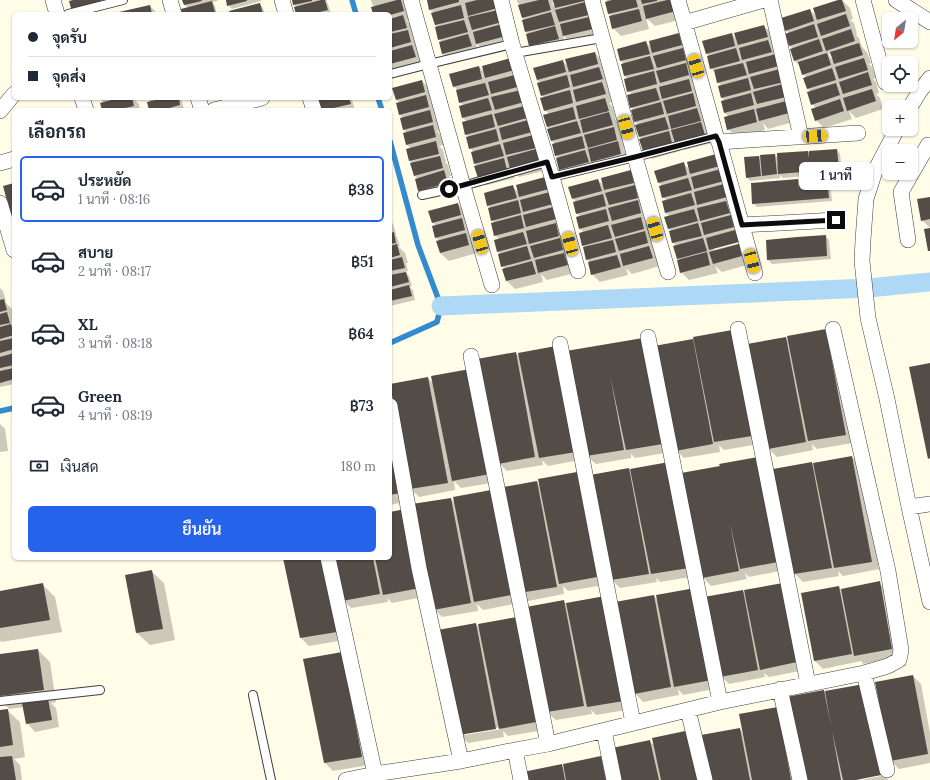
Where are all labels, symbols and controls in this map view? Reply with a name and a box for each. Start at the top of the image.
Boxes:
north arrow [882,12,918,48]
map controls [882,12,918,180]
text: จุดรับ [52,28,87,47]
car [687,53,705,79]
button: locate [882,56,918,92]
text: จุดส่ง [52,67,86,86]
button: + [882,100,918,136]
car [617,114,635,140]
text: เลือกรถ [28,120,86,143]
car [803,129,827,143]
button: − [882,144,918,180]
callout: 1 นาที [799,162,873,190]
text: 1 นาที [820,167,852,184]
icon: car [30,171,66,207]
text: ประหยัด [78,171,131,190]
text: ฿38 [348,180,374,199]
route start [440,180,458,198]
text: 1 นาที · 08:16 [78,191,150,208]
route end [827,211,845,229]
car [646,216,664,242]
car [471,229,489,255]
car [561,231,579,257]
icon: car [30,243,66,279]
text: สบาย [78,243,113,262]
car [743,248,761,274]
text: ฿51 [351,252,374,271]
text: 2 นาที · 08:17 [78,263,151,280]
icon: car [30,315,66,351]
text: XL [78,315,98,334]
text: ฿64 [348,324,374,343]
text: 3 นาที · 08:18 [78,335,153,352]
icon: car [30,387,66,423]
text: Green [78,387,122,406]
text: ฿73 [350,396,374,415]
text: 4 นาที · 08:19 [78,407,153,424]
icon: cash [28,455,50,477]
text: เงินสด [60,457,99,476]
text: 180 m [341,458,376,475]
button: ยืนยัน [28,506,376,552]

